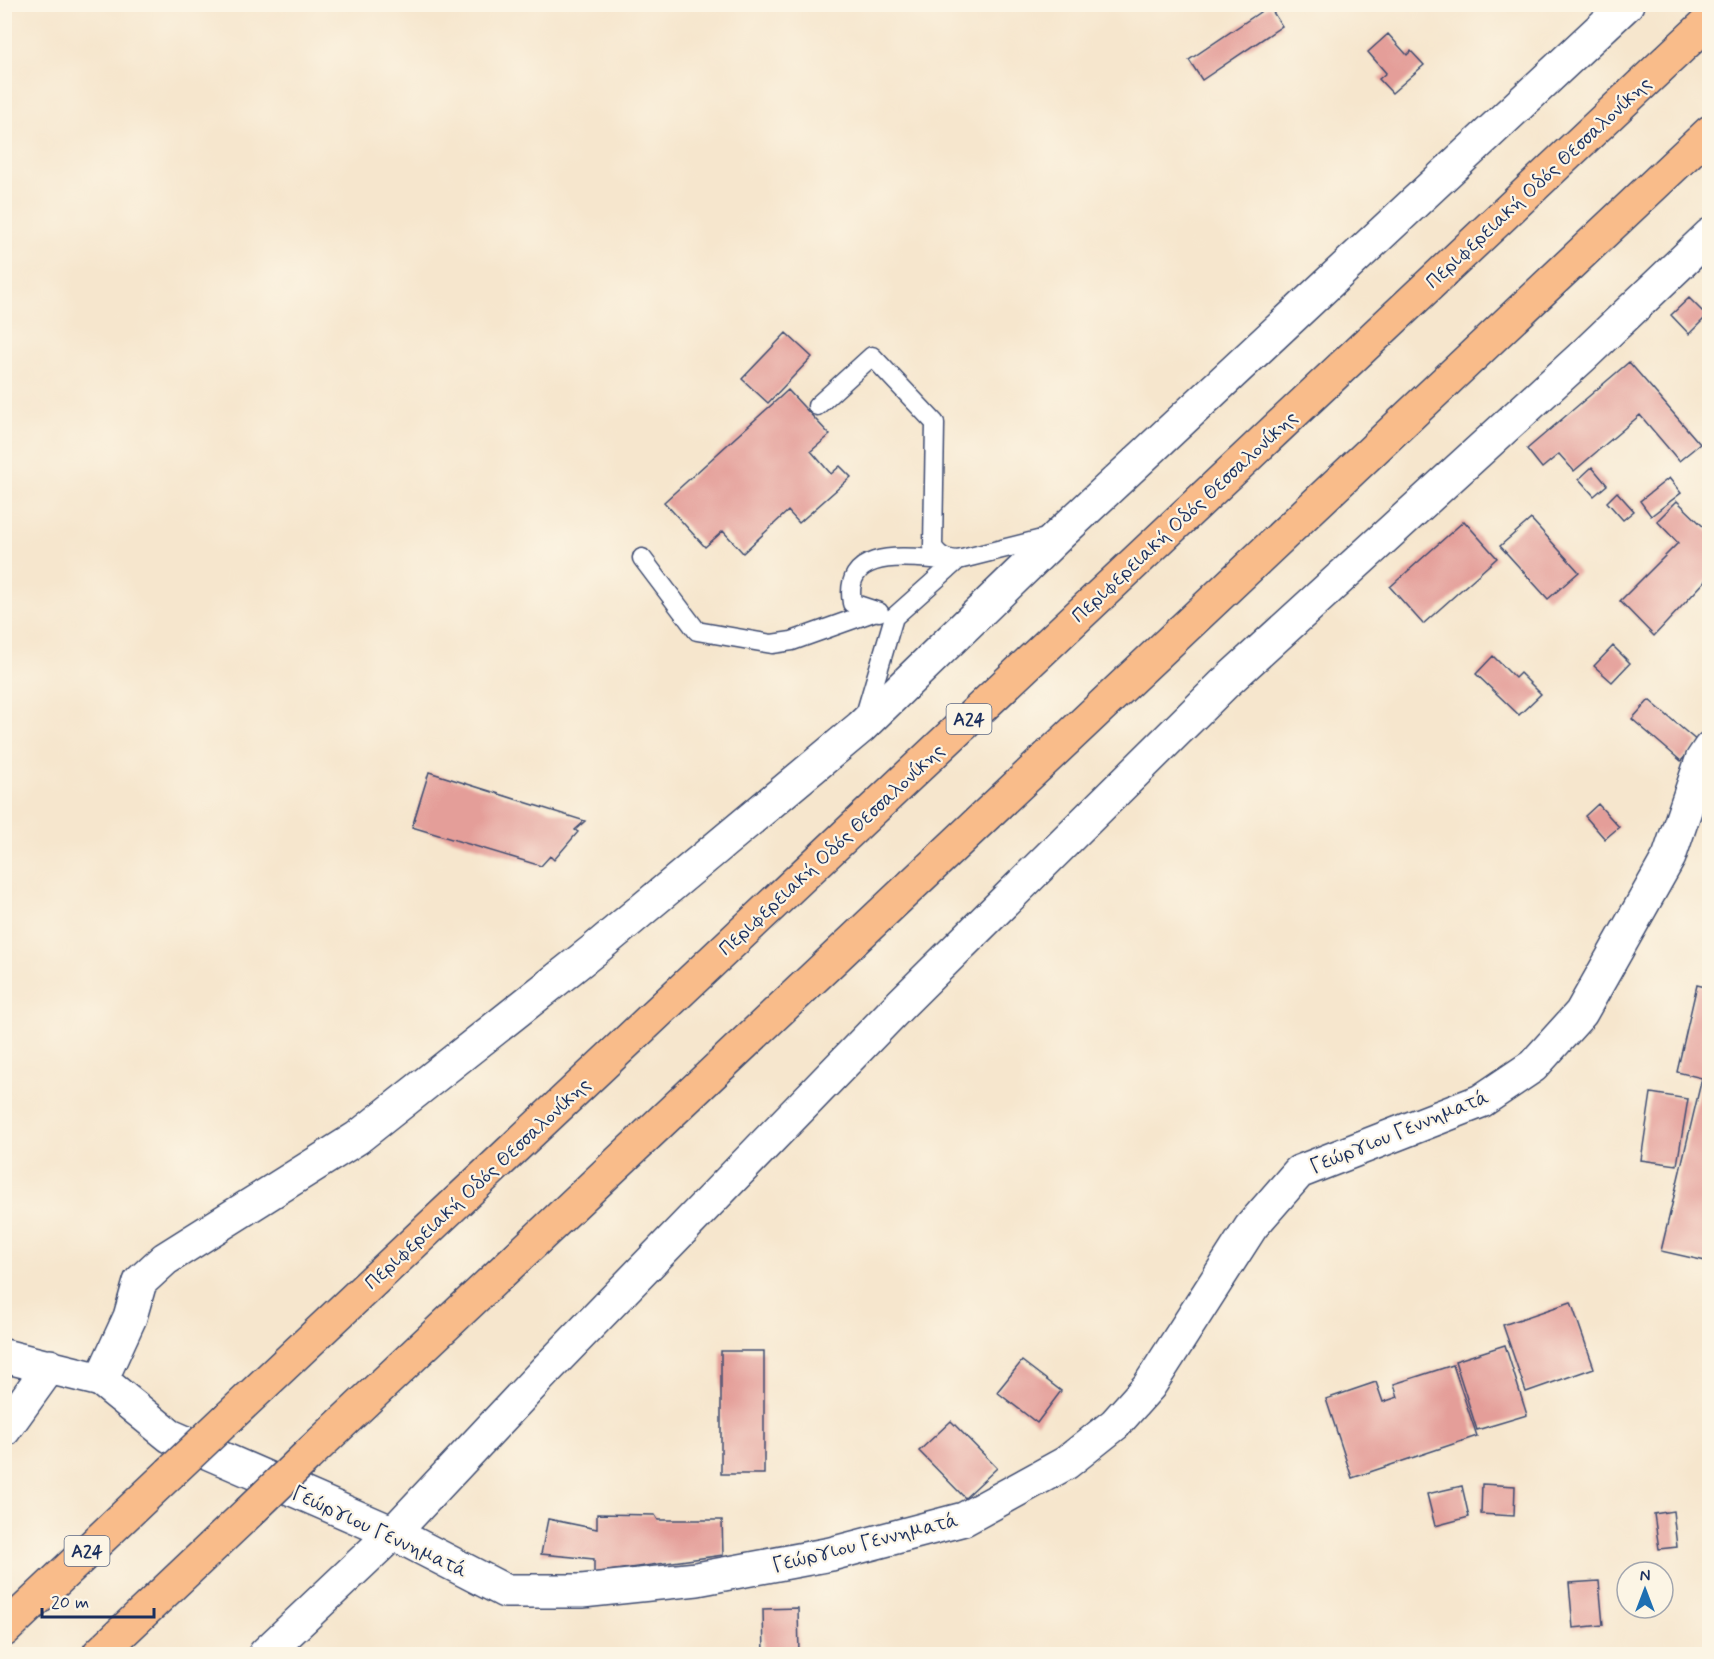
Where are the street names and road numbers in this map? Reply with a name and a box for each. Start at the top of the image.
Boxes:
street label: Περιφερειακή Οδός Θεσσαλονίκης [1420,71,1658,295]
street label: Περιφερειακή Οδός Θεσσαλονίκης [1066,405,1304,629]
road number: Α24 [946,704,992,734]
street label: Περιφερειακή Οδός Θεσσαλονίκης [713,738,951,962]
street label: Περιφερειακή Οδός Θεσσαλονίκης [359,1072,597,1296]
street label: Γεώργιου Γεννηματά [1306,1084,1493,1181]
street label: Γεώργιου Γεννηματά [287,1480,472,1585]
street label: Γεώργιου Γεννηματά [770,1507,962,1580]
road number: Α24 [64,1536,110,1566]

